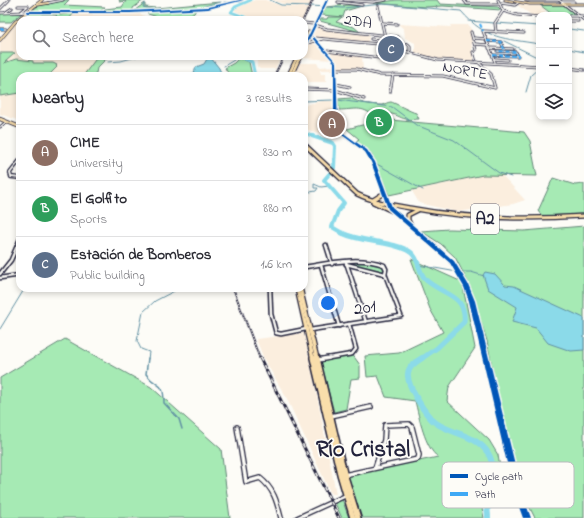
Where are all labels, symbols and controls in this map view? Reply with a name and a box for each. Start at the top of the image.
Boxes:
street label: 2DA [343,9,373,35]
map controls [536,12,572,120]
button: + [536,12,572,48]
search box [16,16,308,60]
icon: search [30,27,52,49]
text: Search here [62,27,134,49]
pin: C [378,34,404,64]
button: − [536,48,572,84]
street label: NORTE [441,56,489,86]
button: layers [536,84,572,120]
text: Nearby [32,86,84,111]
text: 3 results [246,89,292,108]
pin: B [366,107,392,137]
pin: A [319,109,345,139]
text: CIME [70,132,100,154]
text: A [41,143,49,162]
text: 830 m [263,143,292,162]
text: University [70,154,123,173]
text: El Golfito [70,188,127,210]
text: B [41,199,49,218]
text: 880 m [263,199,292,218]
road number: A2 [471,204,499,234]
text: Sports [70,210,107,229]
text: Estación de Bomberos [70,244,211,266]
text: C [41,255,49,274]
text: 1.6 km [260,255,292,274]
text: Public building [70,266,145,285]
your location [318,293,338,313]
street label: 201 [352,294,378,324]
district label: Río Cristal [316,434,410,467]
legend [442,462,574,508]
text: Cycle path [475,469,523,486]
text: Path [475,487,496,503]

